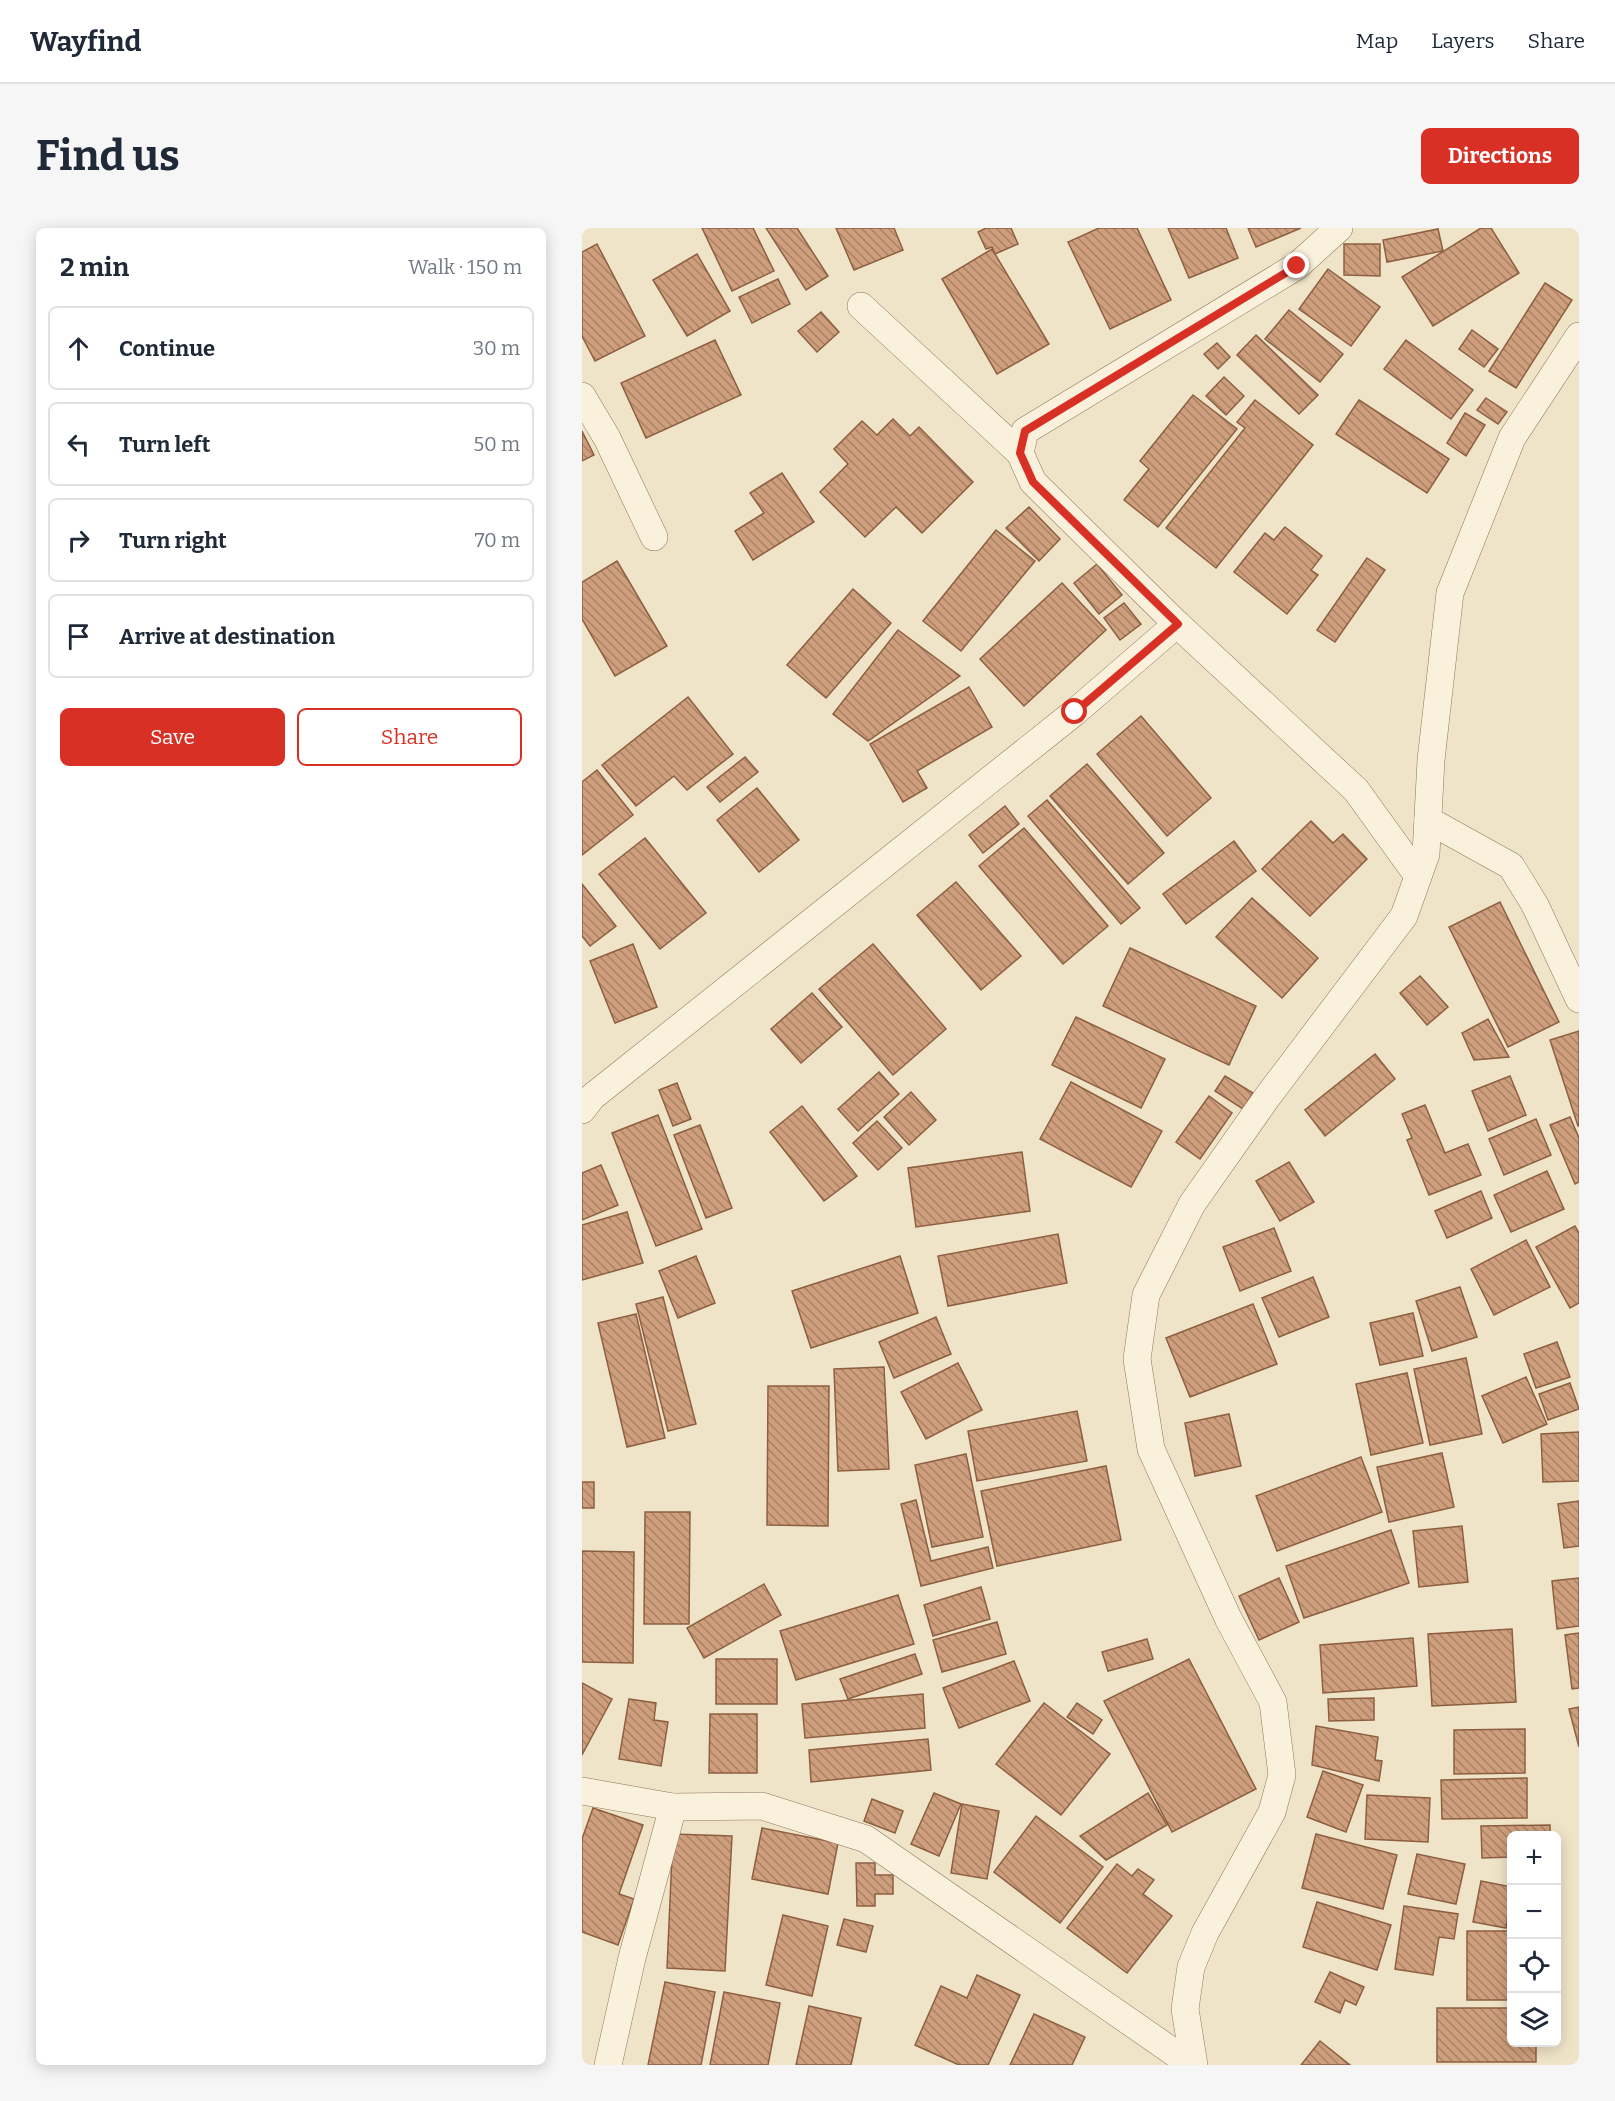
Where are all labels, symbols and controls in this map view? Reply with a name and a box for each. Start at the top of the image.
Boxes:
text: Wayfind [30,25,141,58]
text: Map [1356,28,1398,54]
text: Layers [1431,28,1495,54]
text: Share [1528,28,1585,54]
button: Directions [1421,128,1579,184]
text: Find us [36,131,180,181]
text: 2 min [60,252,129,283]
route end [1283,252,1309,278]
text: Walk · 150 m [408,255,522,279]
icon: ahead [62,332,95,365]
text: Continue [119,335,215,362]
text: 30 m [473,336,520,360]
icon: left [62,428,95,461]
text: Turn left [119,431,211,458]
text: 50 m [473,432,520,456]
icon: right [62,524,95,557]
text: Turn right [119,527,227,554]
text: 70 m [474,528,520,552]
icon: arrive [62,620,95,653]
text: Arrive at destination [119,623,335,650]
route start [1061,698,1087,724]
button: Save [60,708,285,766]
button: Share [297,708,522,766]
map controls [1507,1831,1561,2047]
button: + [1507,1831,1561,1885]
button: − [1507,1885,1561,1939]
button: locate [1507,1939,1561,1993]
button: layers [1507,1993,1561,2047]

